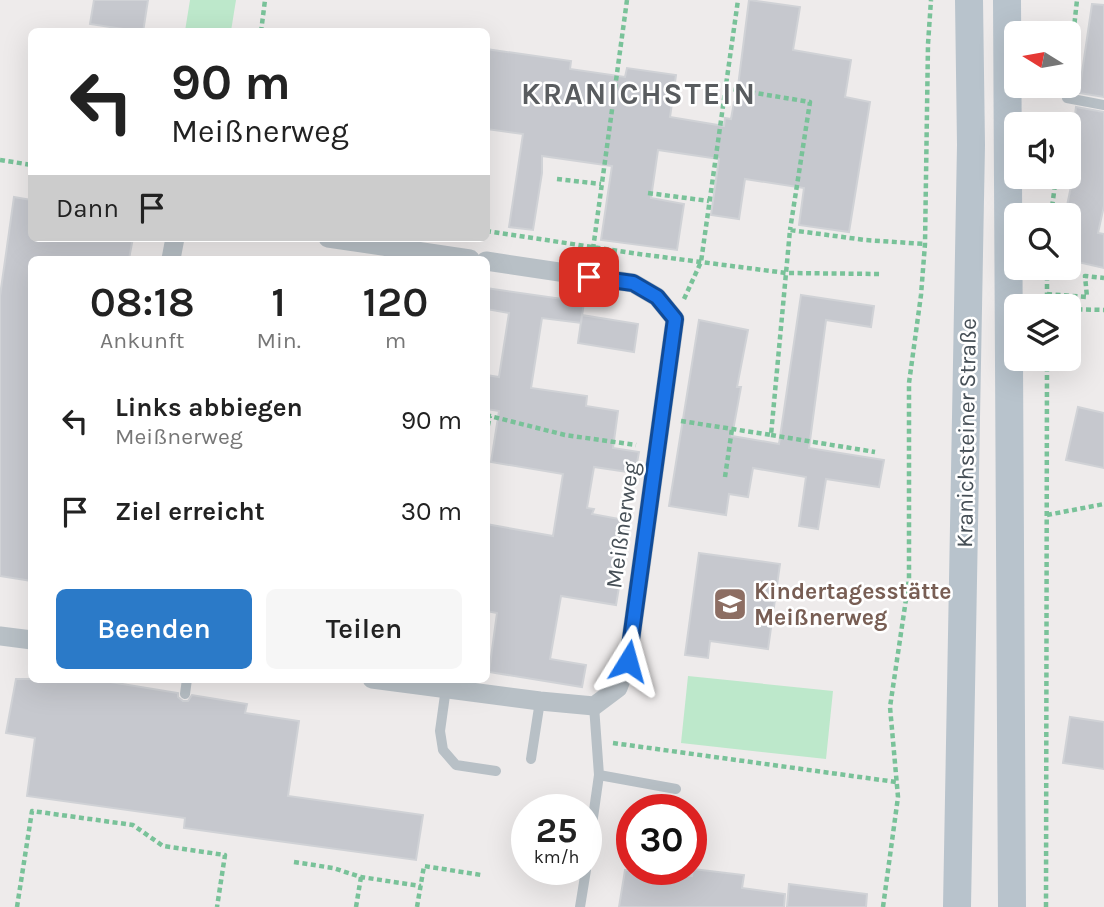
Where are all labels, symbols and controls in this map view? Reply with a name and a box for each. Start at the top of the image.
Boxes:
north arrow [1004,21,1082,98]
map controls [1004,21,1081,371]
text: 90 m [171,54,291,111]
icon: left [56,56,147,147]
district label: KRANICHSTEIN [521,76,757,112]
button: sound [1004,112,1081,189]
text: Meißnerweg [171,113,349,150]
icon: arrive [133,189,171,227]
text: Dann [56,193,119,224]
button: search [1004,203,1081,280]
pin [559,247,619,307]
icon: arrive [570,258,608,296]
text: 08:18 [90,277,195,327]
text: 1 [271,277,286,327]
text: 120 [362,277,428,327]
button: layers [1004,294,1081,371]
street label: Kranichsteiner Straße [951,318,982,548]
text: Ankunft [100,327,184,354]
text: Min. [256,327,301,354]
text: m [385,327,406,354]
text: Links abbiegen [115,392,303,423]
icon: left [56,402,94,440]
text: 90 m [401,405,462,436]
text: Meißnerweg [115,423,243,450]
street label: Meißnerweg [600,460,645,590]
icon: arrive [56,493,94,531]
text: Ziel erreicht [115,496,265,527]
text: 30 m [401,496,462,527]
place label: Kindertagesstätte Meißnerweg [754,578,952,631]
school or university icon: Kindertagesstätte Meißnerweg [711,585,749,623]
button: Beenden [56,589,252,669]
button: Teilen [266,589,462,669]
position arrow [591,624,665,698]
speed limit sign: 30 [616,794,707,885]
text: 25 [536,810,577,851]
text: km/h [534,846,579,868]

